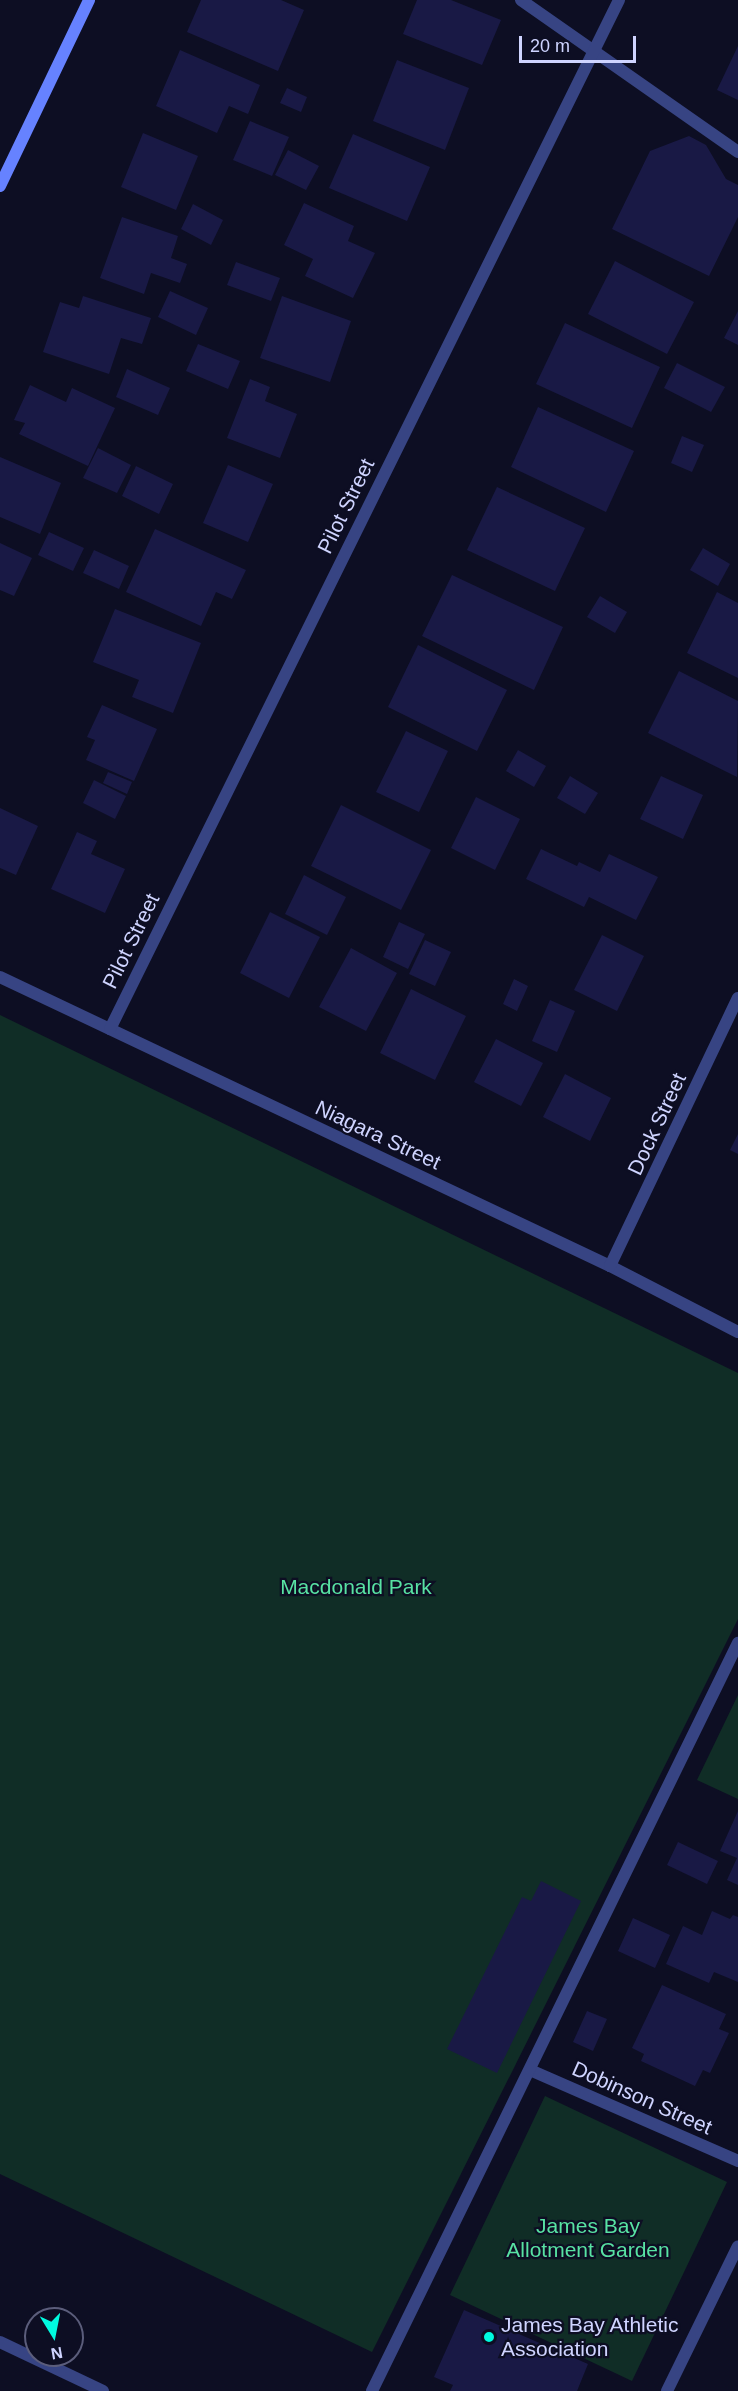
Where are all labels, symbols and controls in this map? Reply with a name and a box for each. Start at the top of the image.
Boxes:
scale bar [522,24,639,62]
text: 20 m [530,36,570,56]
street label: Pilot Street [312,454,380,558]
street label: Pilot Street [97,889,165,993]
street label: Dock Street [622,1069,692,1179]
street label: Niagara Street [311,1095,445,1175]
park label: Macdonald Park [280,1574,432,1600]
street label: Dobinson Street [568,2056,716,2140]
park label: James Bay Allotment Garden [506,2213,670,2263]
north arrow [24,2307,84,2367]
place label: James Bay Athletic Association [501,2312,680,2362]
marker: James Bay Athletic Association [482,2330,496,2344]
text: N [50,2344,64,2363]

